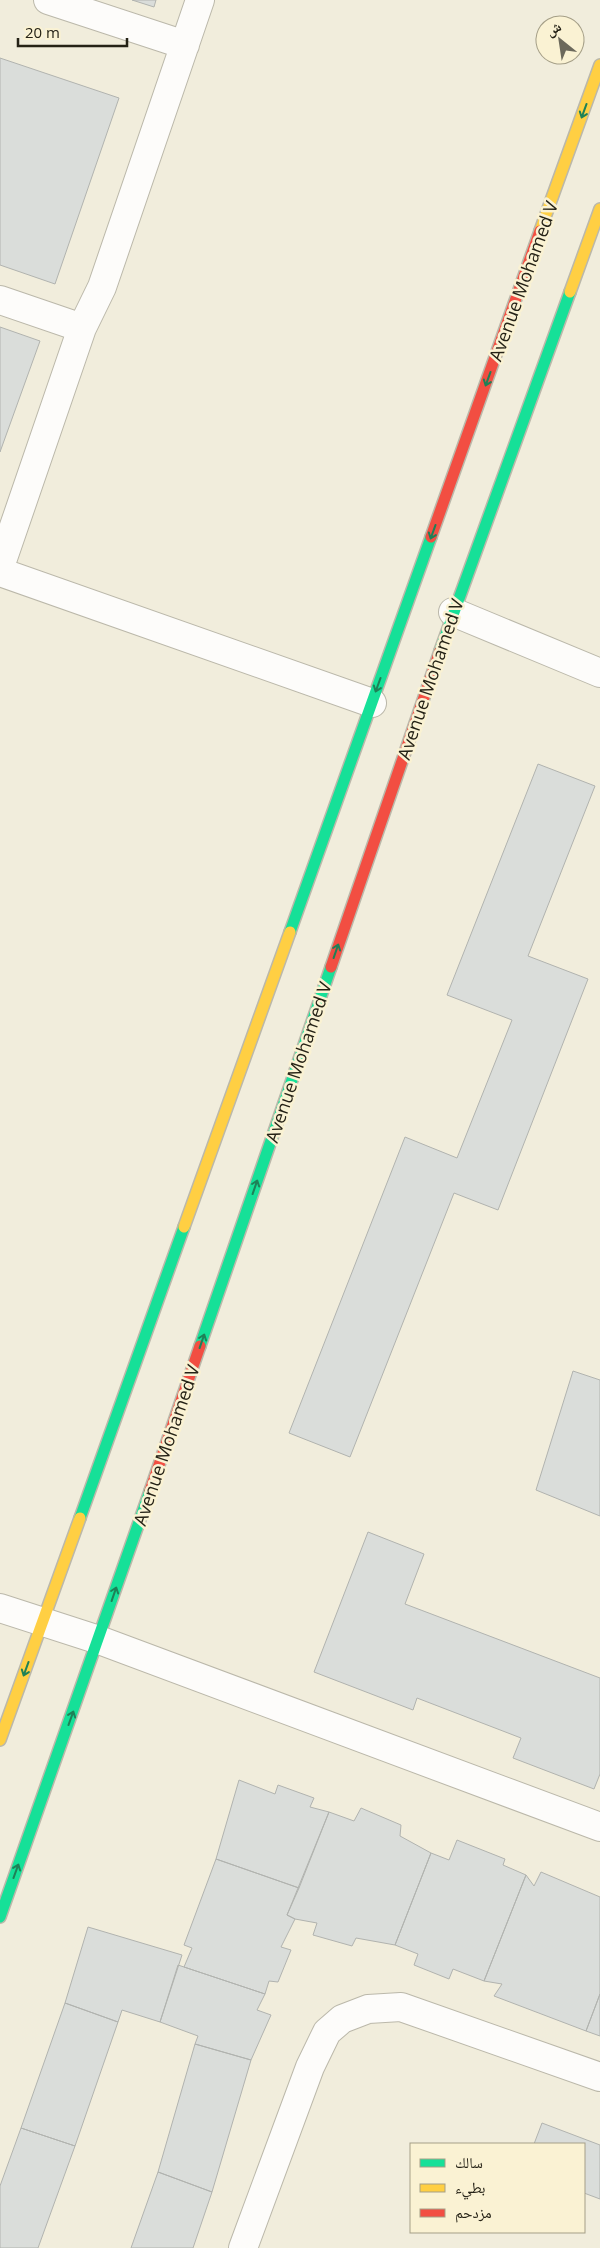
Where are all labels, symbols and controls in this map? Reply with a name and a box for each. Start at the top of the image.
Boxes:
scale bar [18,15,126,47]
north arrow [535,15,585,65]
text: ش [542,16,565,40]
text: 20 m [25,22,60,42]
one-way arrow [579,103,588,118]
street label: Avenue Mohamed V [483,197,563,364]
one-way arrow [483,371,492,387]
one-way arrow [428,524,437,540]
street label: Avenue Mohamed V [391,595,469,763]
one-way arrow [373,677,382,693]
one-way arrow [332,944,341,959]
street label: Avenue Mohamed V [259,978,337,1146]
one-way arrow [250,1180,260,1196]
one-way arrow [197,1333,207,1349]
street label: Avenue Mohamed V [127,1361,205,1529]
one-way arrow [110,1586,120,1602]
one-way arrow [21,1661,30,1677]
one-way arrow [67,1710,76,1726]
one-way arrow [12,1863,21,1879]
legend [410,2143,585,2233]
text: سالك [455,2152,483,2172]
text: بطيء [455,2177,485,2200]
text: مزدحم [455,2202,492,2223]

